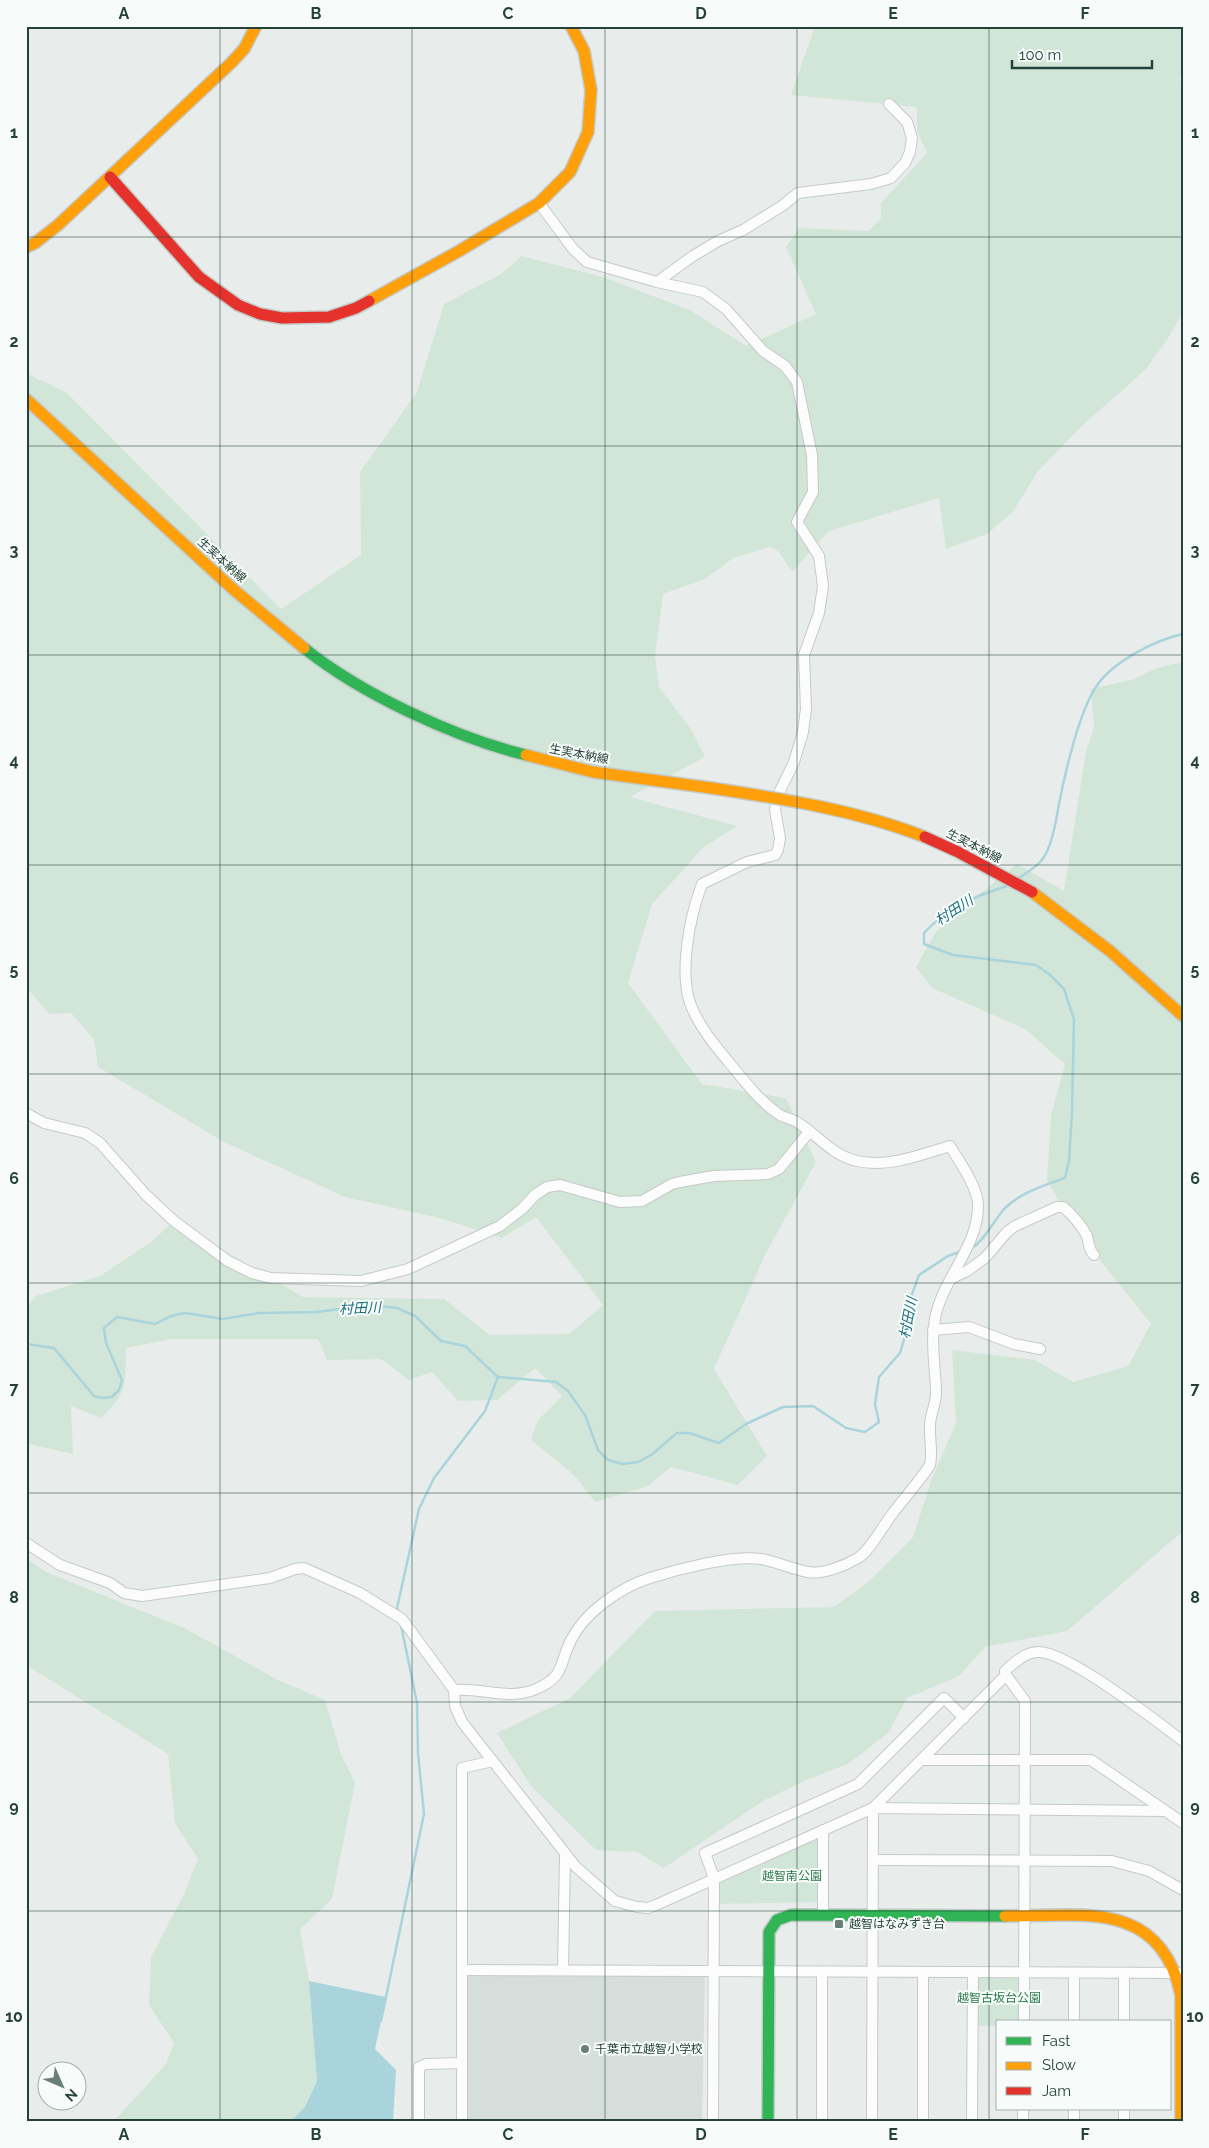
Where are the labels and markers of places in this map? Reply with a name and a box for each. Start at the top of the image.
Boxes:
place label: 越智はなみずき台 [849,1917,945,1931]
marker: 越智はなみずき台 [833,1918,845,1930]
place label: 千葉市立越智小学校 [595,2042,703,2056]
marker: 千葉市立越智小学校 [579,2043,591,2055]

